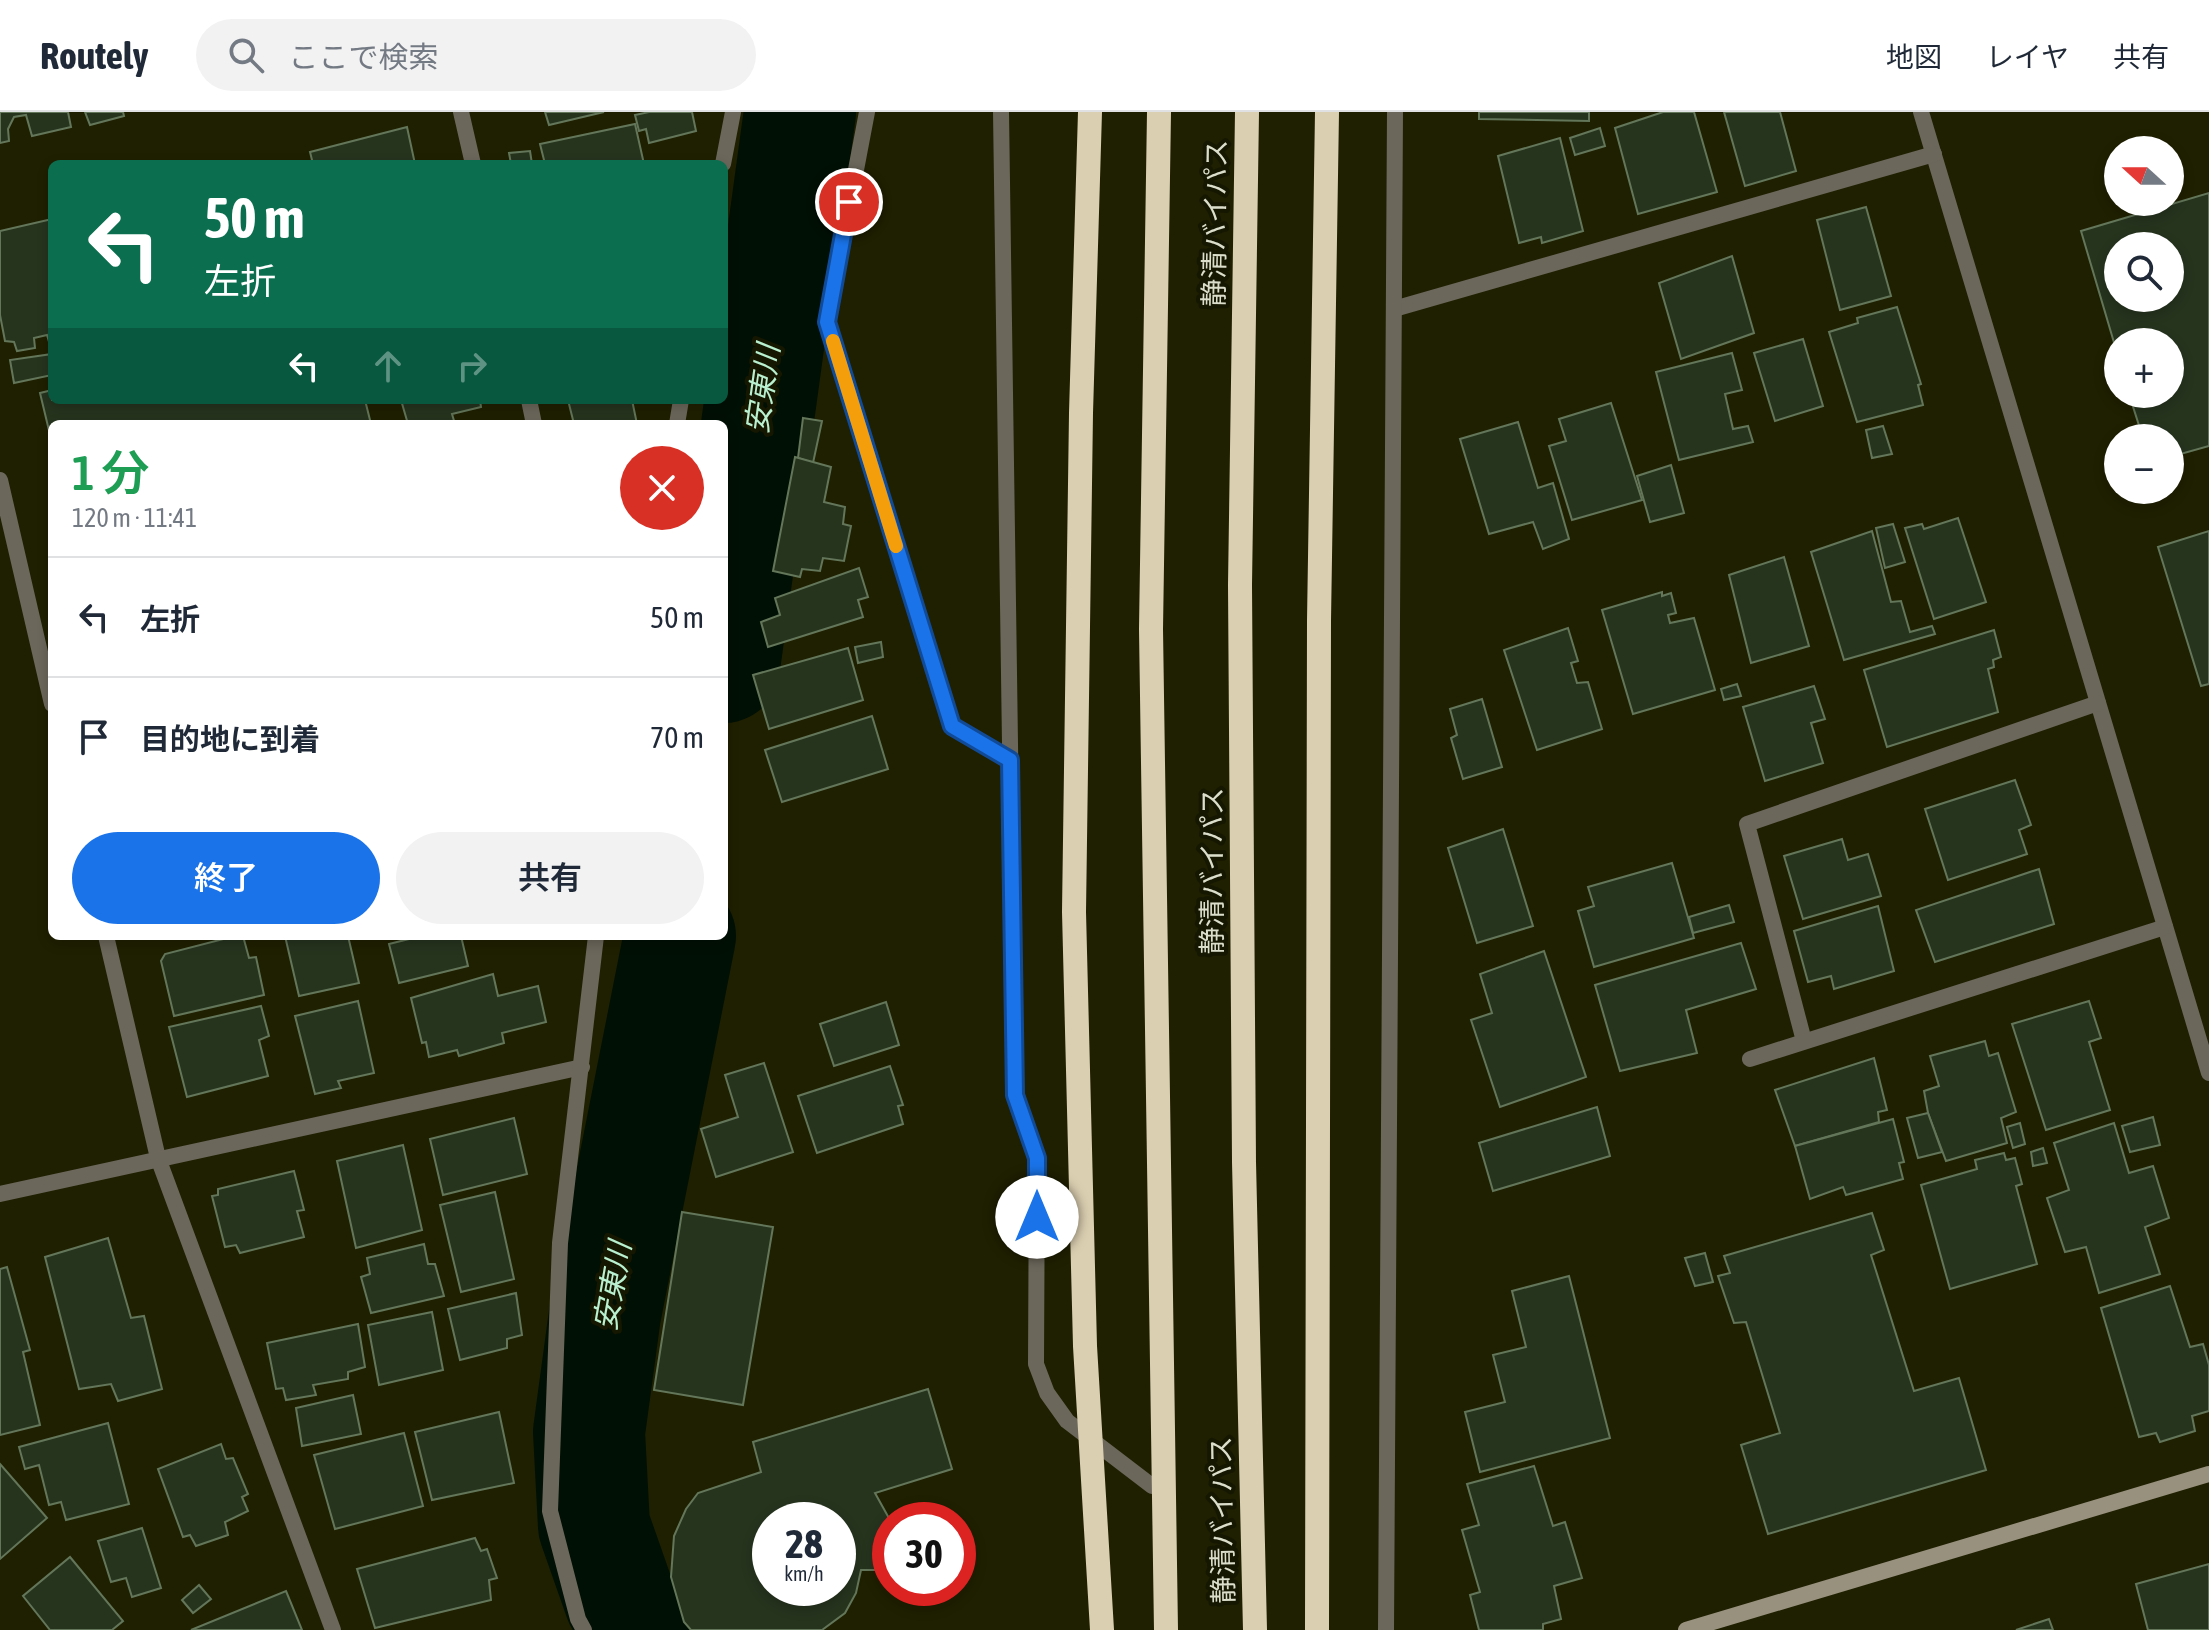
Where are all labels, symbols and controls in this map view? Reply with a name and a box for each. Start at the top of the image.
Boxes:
search box [196,19,756,91]
icon: search [224,33,268,77]
text: Routely [40,34,148,77]
text: ここで検索 [288,40,438,74]
text: 地図 [1886,41,1942,73]
text: レイヤ [1986,41,2069,73]
text: 共有 [2113,41,2169,73]
north arrow [2104,136,2184,216]
map controls [2104,136,2184,504]
street label: 静清バイパス [1198,139,1232,307]
pin [815,168,883,236]
icon: arrive [827,180,871,224]
text: 50 m [204,186,305,250]
icon: left [72,192,176,296]
button: search [2104,232,2184,312]
text: 左折 [204,260,276,302]
button: + [2104,328,2184,408]
water label: 安東川 [739,339,786,436]
icon: left [282,344,326,388]
icon: ahead [366,344,410,388]
icon: right [450,344,494,388]
button: − [2104,424,2184,504]
text: 1 分 [72,445,149,500]
button: close [620,446,704,530]
text: 120 m · 11:41 [72,503,197,533]
icon: left [72,595,116,639]
text: 50 m [650,600,704,634]
text: 左折 [140,602,200,636]
icon: arrive [72,715,116,759]
text: 70 m [650,720,704,754]
text: 目的地に到着 [140,722,320,756]
street label: 静清バイパス [1196,787,1228,955]
button: 終了 [72,832,380,924]
button: 共有 [396,832,704,924]
position arrow [995,1175,1079,1259]
water label: 安東川 [587,1236,637,1333]
street label: 静清バイパス [1205,1436,1239,1604]
speed limit sign: 30 [872,1502,976,1606]
text: 28 [785,1521,823,1566]
text: km/h [784,1562,824,1585]

